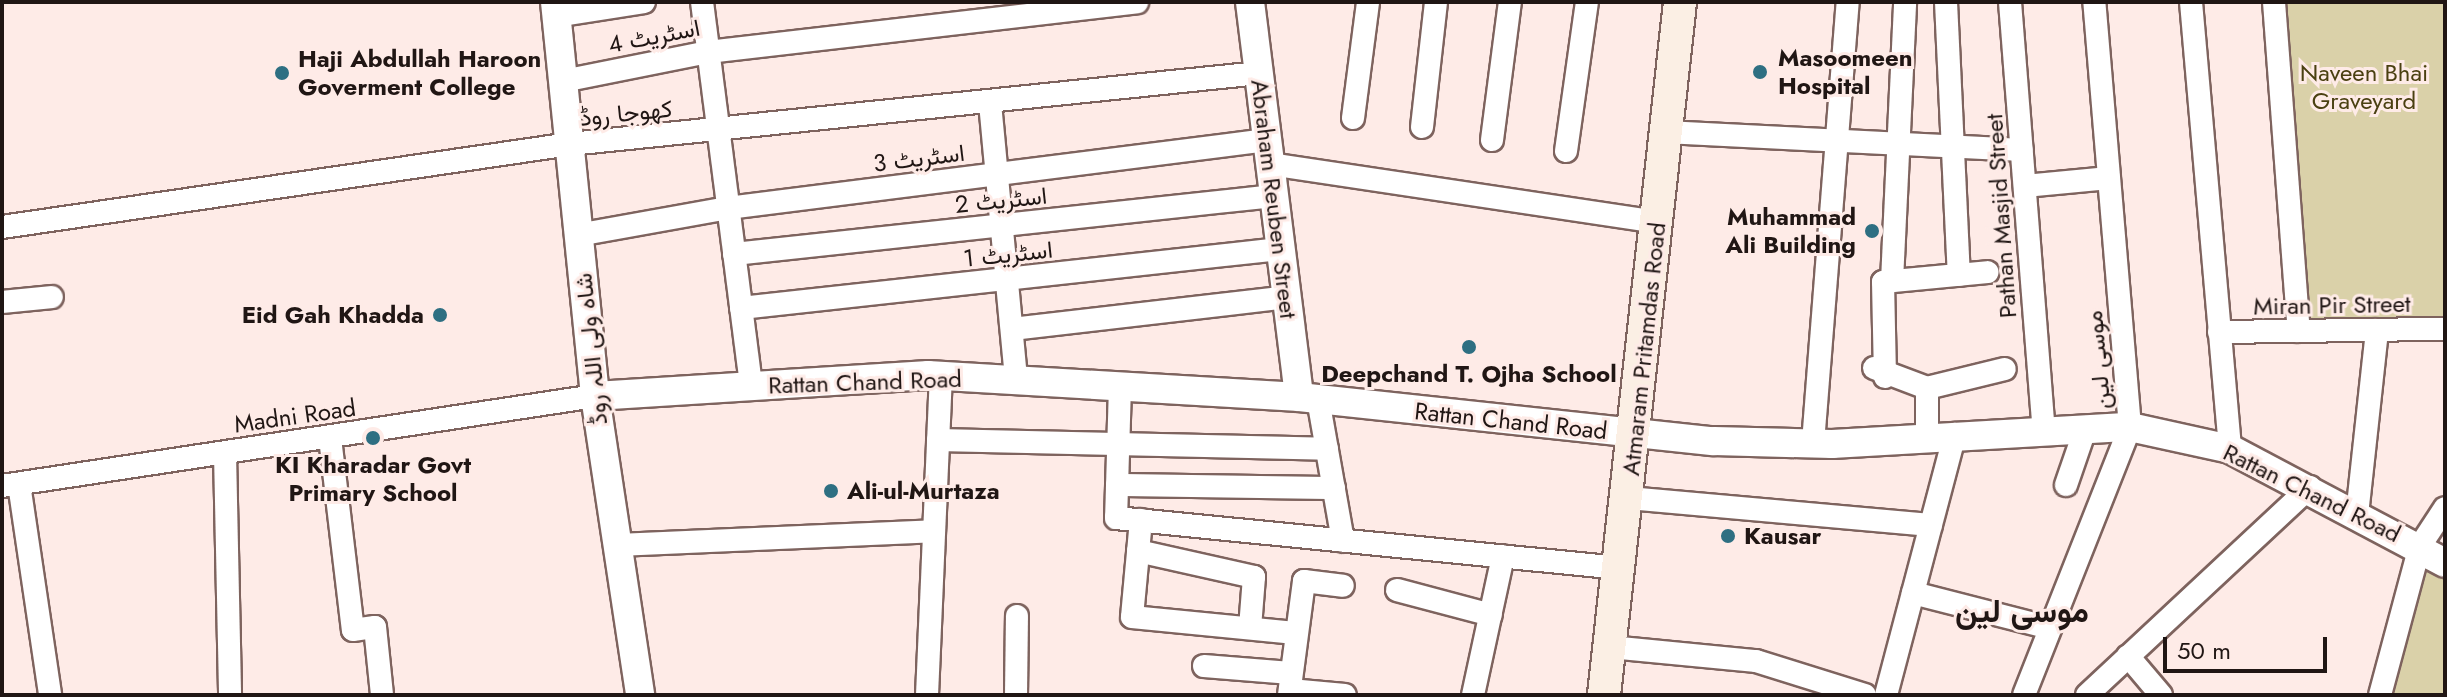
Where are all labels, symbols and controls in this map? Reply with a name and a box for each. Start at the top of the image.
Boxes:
street label: اسٹریٹ 4 [606,13,702,59]
place label: Masoomeen Hospital [1778,44,1913,100]
place label: Haji Abdullah Haroon Goverment College [298,45,541,101]
park label: Naveen Bhai Graveyard [2300,59,2428,115]
marker: Masoomeen Hospital [1749,61,1771,83]
marker: Haji Abdullah Haroon Goverment College [273,64,291,82]
street label: Abraham Reuben Street [1245,78,1303,320]
street label: کھوجا روڈ [578,94,674,132]
street label: Pathan Masjid Street [1979,113,2023,319]
street label: اسٹریٹ 3 [872,138,966,178]
street label: اسٹریٹ 2 [954,181,1048,219]
place label: Muhammad Ali Building [1725,203,1856,259]
street label: Atmaram Pritamdas Road [1616,221,1672,477]
marker: Muhammad Ali Building [1863,222,1881,240]
street label: اسٹریٹ 1 [962,235,1054,273]
street label: شاہ ولی اللہ روڈ [569,272,613,426]
street label: Miran Pir Street [2253,289,2411,321]
place label: Eid Gah Khadda [242,301,424,329]
marker: Eid Gah Khadda [431,306,449,324]
street label: موسی لین [2079,309,2117,411]
marker: Deepchand T. Ojha School [1460,338,1478,356]
place label: Deepchand T. Ojha School [1321,360,1617,388]
street label: Rattan Chand Road [768,364,962,400]
street label: Madni Road [232,393,358,439]
street label: Rattan Chand Road [1413,397,1609,445]
marker: KI Kharadar Govt Primary School [364,429,382,447]
street label: Rattan Chand Road [2219,438,2405,548]
place label: KI Kharadar Govt Primary School [275,451,471,507]
place label: Ali-ul-Murtaza [847,477,1000,505]
marker: Ali-ul-Murtaza [822,482,840,500]
place label: Kausar [1744,522,1821,550]
marker: Kausar [1719,527,1737,545]
district label: موسی لین [1955,592,2089,630]
scale bar [2167,621,2331,671]
text: 50 m [2177,633,2231,668]

